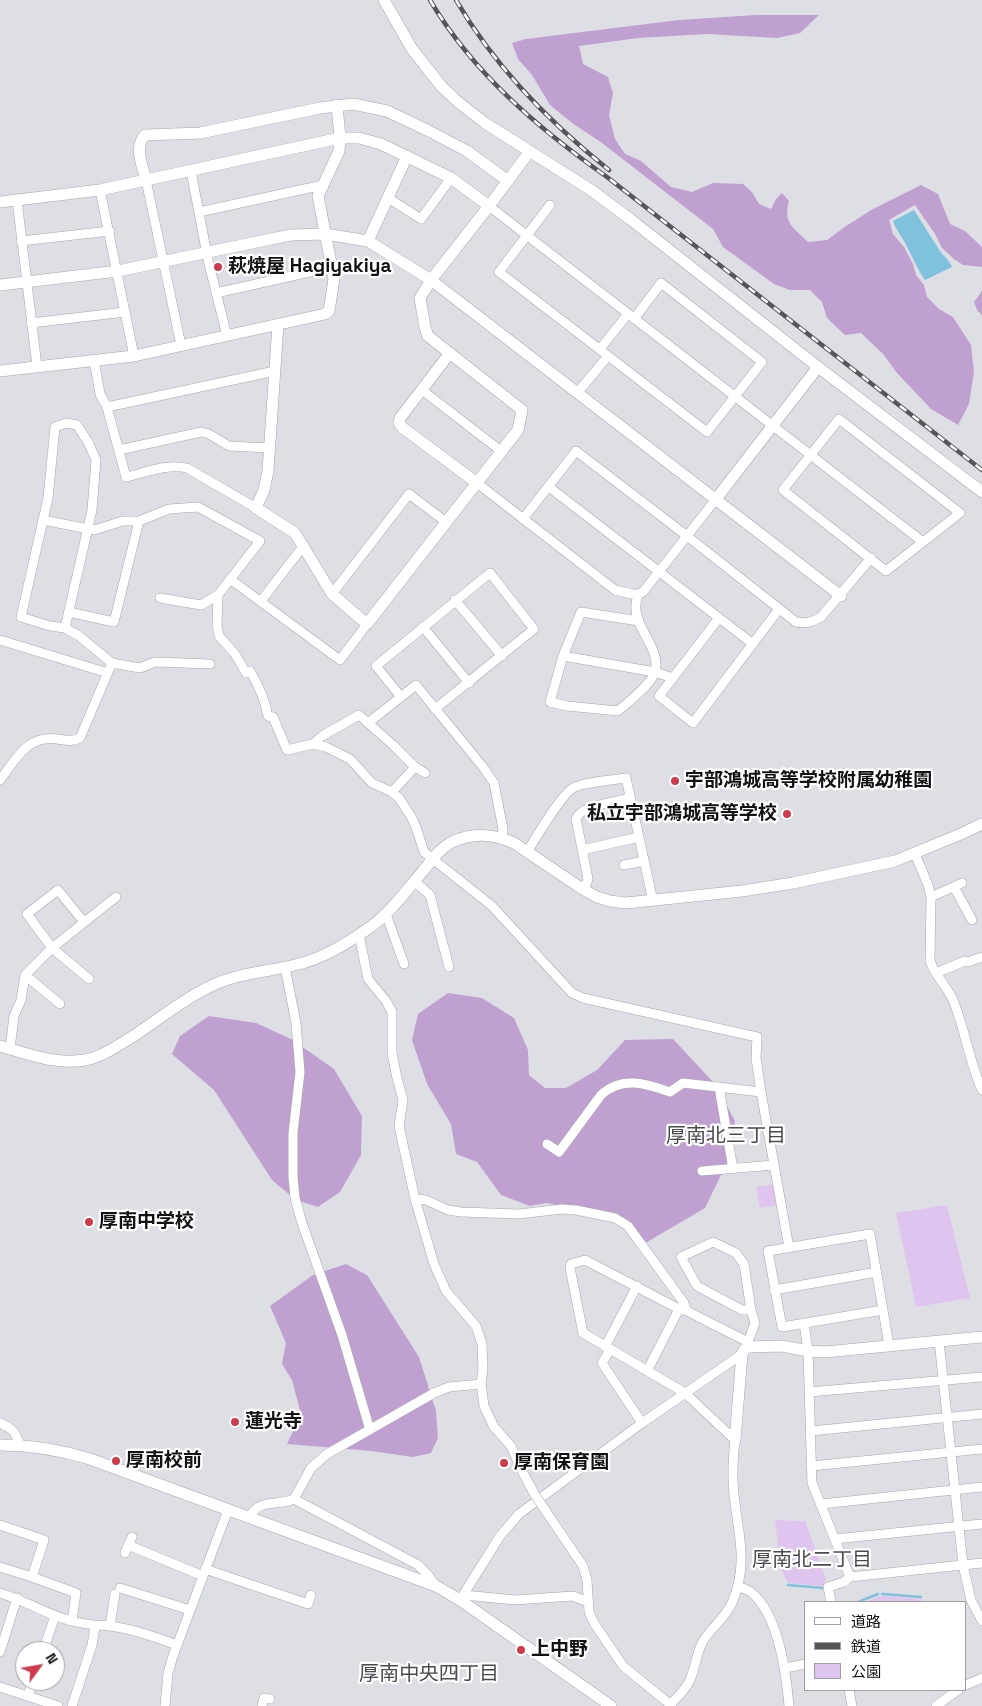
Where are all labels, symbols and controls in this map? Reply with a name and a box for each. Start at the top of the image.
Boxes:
place label: 萩焼屋 Hagiyakiya [228,256,391,278]
marker: 萩焼屋 Hagiyakiya [212,261,224,273]
place label: 宇部鴻城高等学校附属幼稚園 [685,770,932,792]
marker: 宇部鴻城高等学校附属幼稚園 [669,775,681,787]
place label: 私立宇部鴻城高等学校 [587,803,777,825]
marker: 私立宇部鴻城高等学校 [781,808,793,820]
district label: 厚南北三丁目 [666,1125,786,1149]
place label: 厚南中学校 [99,1211,194,1233]
marker: 厚南中学校 [83,1216,95,1228]
place label: 蓮光寺 [245,1411,302,1433]
marker: 蓮光寺 [229,1416,241,1428]
place label: 厚南校前 [126,1450,202,1472]
place label: 厚南保育園 [514,1452,609,1474]
marker: 厚南校前 [110,1455,122,1467]
marker: 厚南保育園 [498,1457,510,1469]
district label: 厚南北二丁目 [752,1549,872,1573]
legend [804,1601,967,1691]
text: 道路 [851,1612,881,1631]
text: 鉄道 [851,1637,881,1656]
place label: 上中野 [531,1639,588,1661]
north arrow [15,1641,65,1691]
marker: 上中野 [515,1644,527,1656]
text: N [42,1650,62,1667]
text: 公園 [851,1662,881,1681]
district label: 厚南中央四丁目 [359,1663,499,1687]

